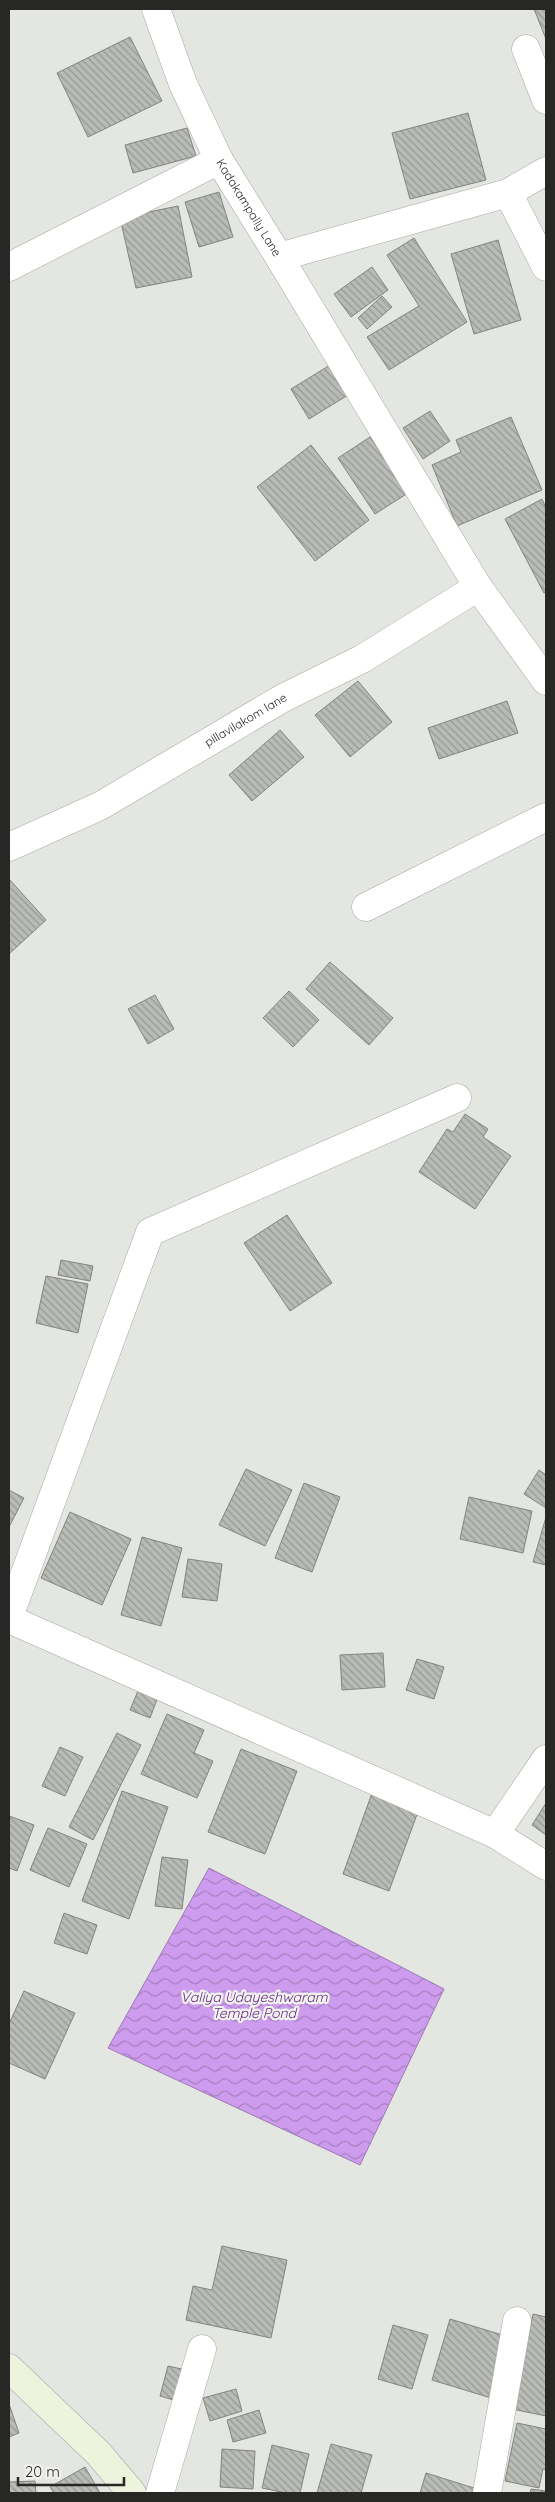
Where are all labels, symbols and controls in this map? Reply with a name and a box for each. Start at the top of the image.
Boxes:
street label: Kadakampally Lane [213,156,285,259]
street label: pillavilakom lane [202,689,289,750]
water label: Valiya Udayeshwaram Temple Pond [181,1988,328,2022]
scale bar [18,2454,124,2486]
text: 20 m [25,2462,60,2481]

